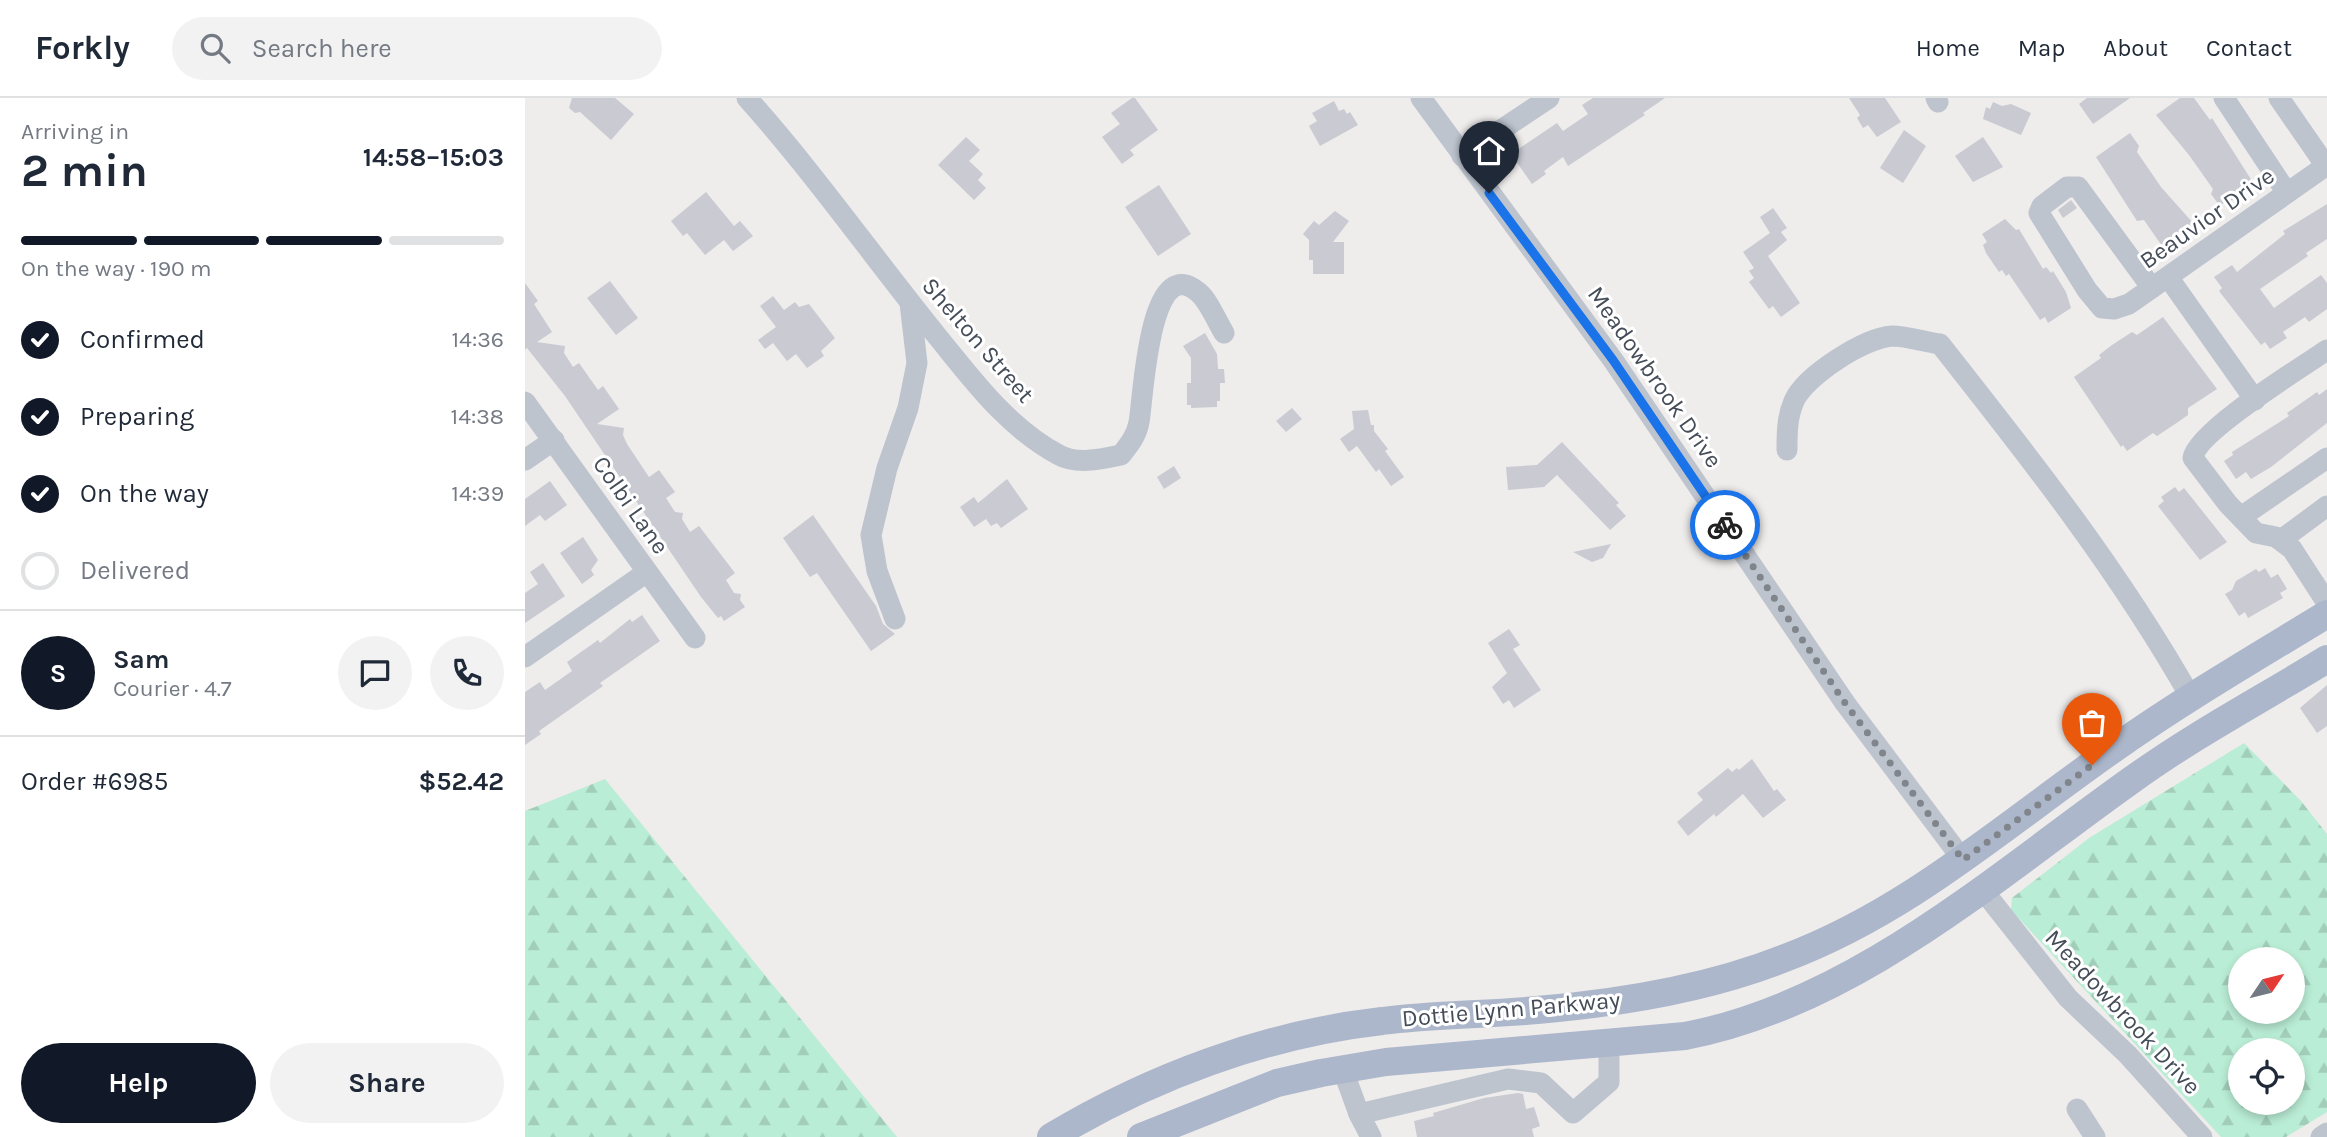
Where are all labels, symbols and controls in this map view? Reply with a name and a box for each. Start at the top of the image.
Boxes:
search box [172,17,662,80]
text: Forkly [35,29,130,67]
icon: search [196,29,234,67]
text: Search here [252,33,392,64]
text: Home [1916,34,1980,62]
text: Map [2018,34,2065,62]
text: About [2103,34,2168,62]
text: Contact [2206,34,2292,62]
text: Arriving in [21,118,129,145]
pin [1459,121,1519,193]
icon: home [1470,132,1508,170]
text: 14:58–15:03 [363,142,504,173]
text: 2 min [21,144,148,198]
street label: Beauvior Drive [2134,161,2280,275]
text: On the way · 190 m [21,255,212,282]
street label: Shelton Street [916,272,1040,408]
street label: Meadowbrook Drive [1582,281,1728,473]
icon: check [21,321,59,359]
text: Confirmed [80,324,205,355]
text: 14:36 [452,326,504,353]
icon: check [21,398,59,436]
text: Preparing [80,401,194,432]
text: 14:38 [451,403,504,430]
street label: Colbi Lane [587,451,675,559]
icon: check [21,475,59,513]
text: On the way [80,478,209,509]
text: 14:39 [451,480,504,507]
courier [1690,490,1760,560]
icon: bike [1706,506,1744,544]
text: Delivered [80,555,190,586]
button: chat [338,636,412,710]
button: phone [430,636,504,710]
text: Sam [113,644,169,675]
text: S [50,658,66,689]
text: Courier · 4.7 [113,675,232,702]
pin [2062,693,2122,765]
icon: bag [2073,704,2111,742]
text: Order #6985 [21,766,168,797]
text: $52.42 [418,766,504,797]
street label: Meadowbrook Drive [2039,924,2207,1100]
north arrow [2228,947,2305,1024]
map controls [2228,947,2305,1115]
street label: Dottie Lynn Parkway [1401,986,1621,1032]
button: locate [2228,1038,2305,1115]
button: Help [21,1043,256,1123]
button: Share [270,1043,504,1123]

